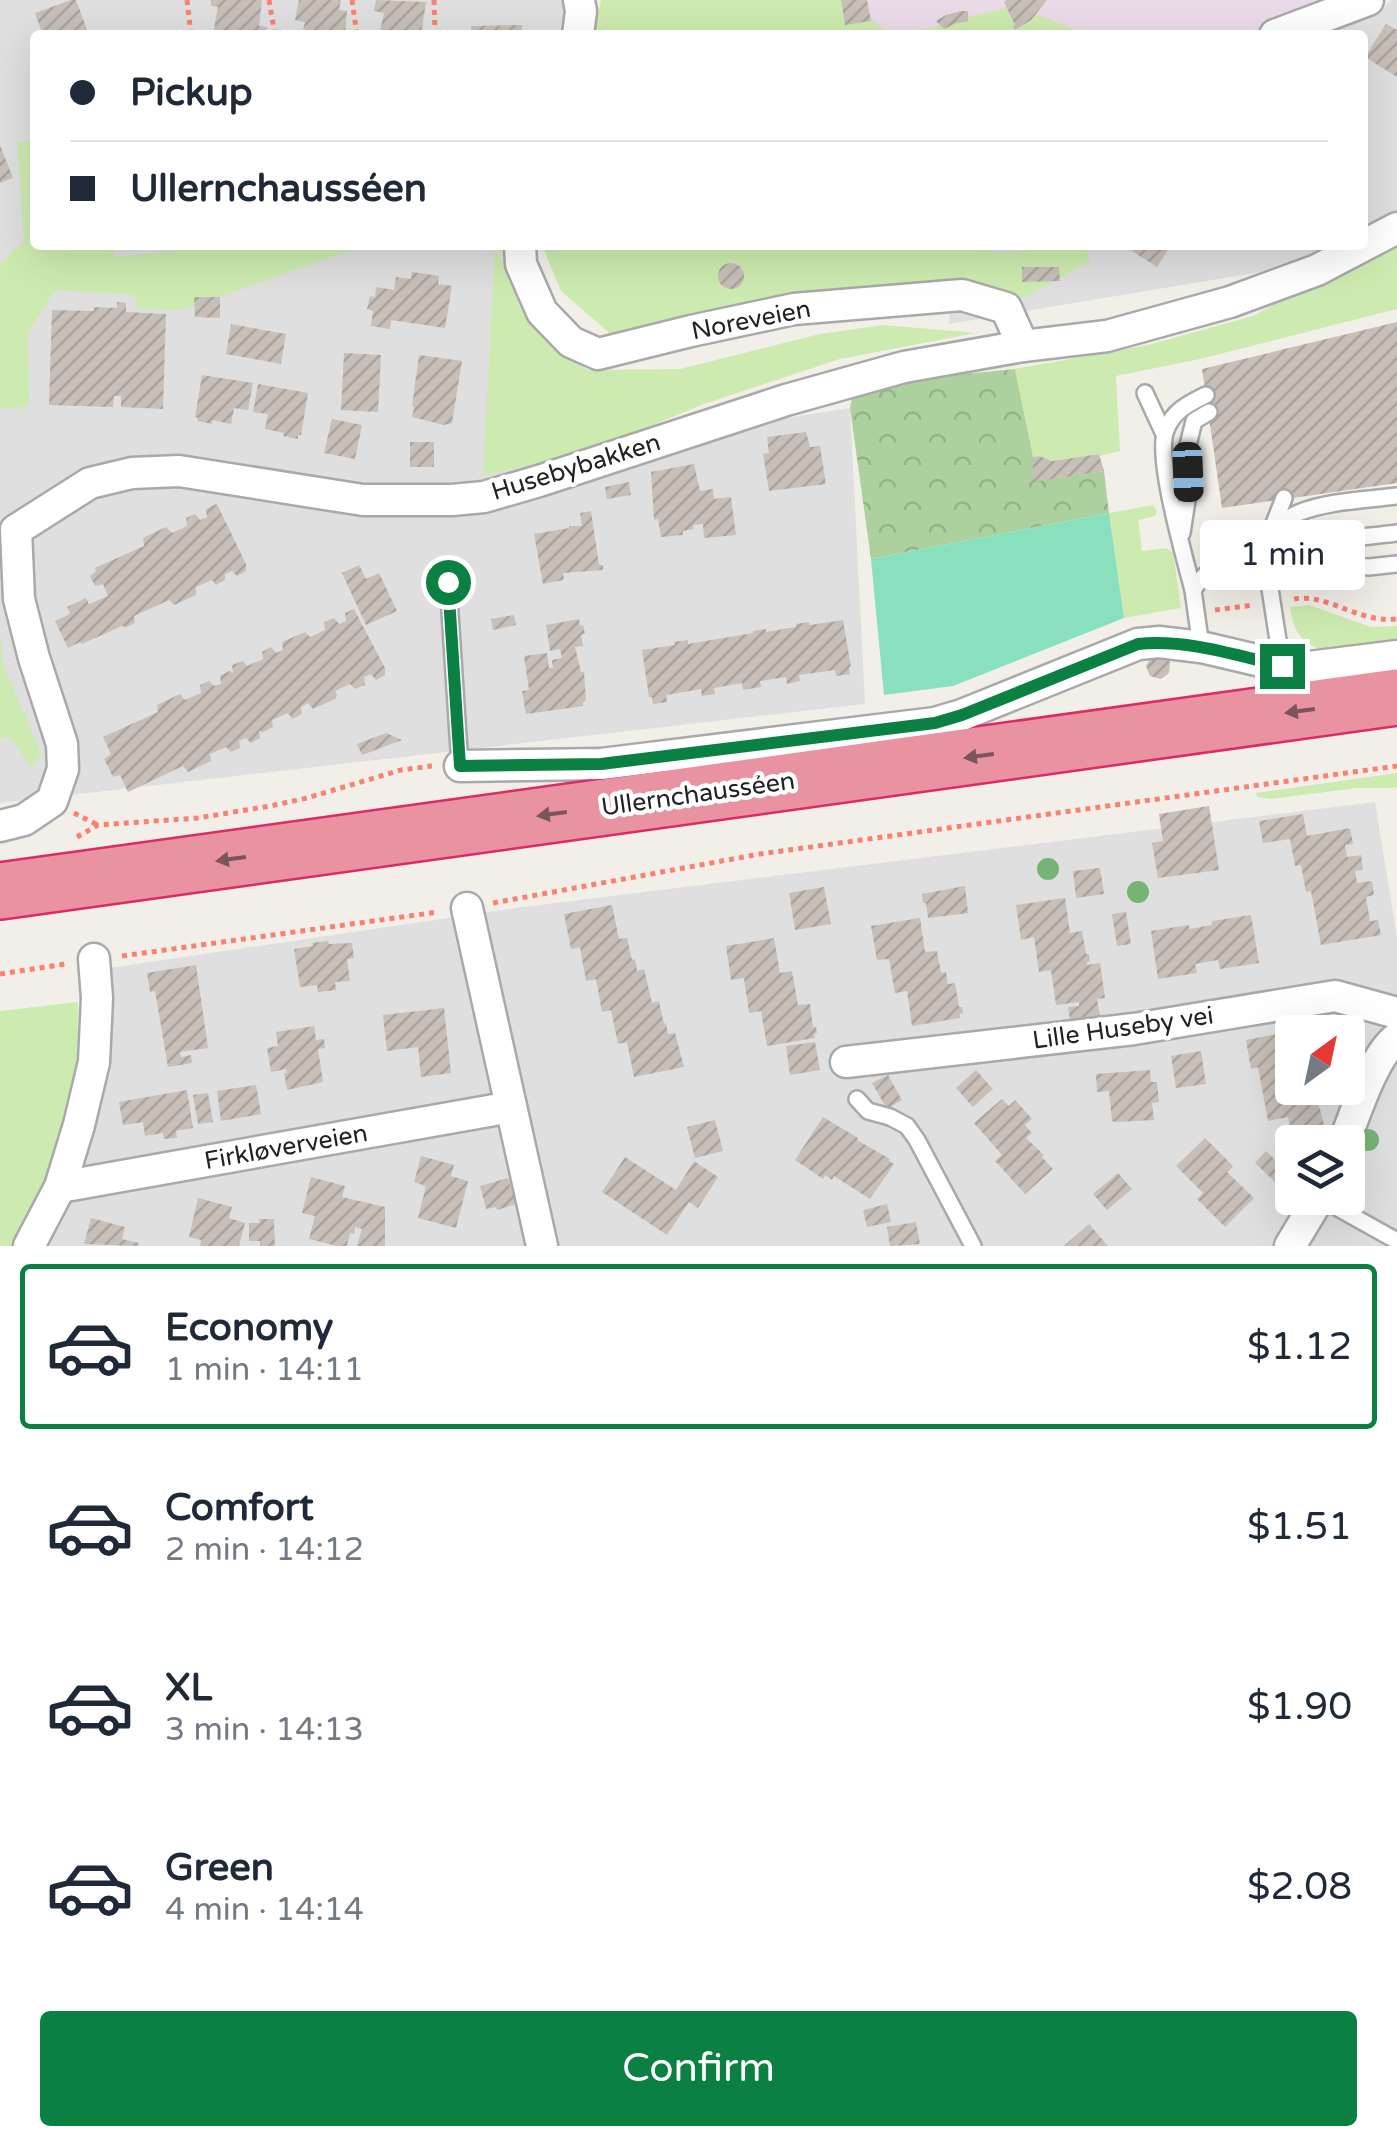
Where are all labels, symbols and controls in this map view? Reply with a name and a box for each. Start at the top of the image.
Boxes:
text: Pickup [130,70,253,116]
text: Ullernchausséen [130,166,427,212]
street label: Noreveien [689,294,813,346]
street label: Husebybakken [488,427,664,507]
car [1172,441,1204,503]
callout: 1 min [1200,521,1364,591]
text: 1 min [1240,536,1325,574]
route start [426,560,471,605]
route end [1260,644,1305,689]
one-way arrow [1284,703,1316,719]
one-way arrow [962,748,994,764]
street label: Ullernchausséen [599,766,797,822]
one-way arrow [536,806,568,822]
one-way arrow [214,851,246,867]
street label: Lille Huseby vei [1030,1000,1216,1056]
north arrow [1275,1015,1365,1105]
map controls [1275,1015,1365,1215]
street label: Firkløverveien [202,1118,370,1176]
button: layers [1275,1125,1365,1215]
icon: car [45,1302,135,1392]
text: Economy [165,1305,333,1351]
text: $1.12 [1247,1324,1352,1370]
text: 1 min · 14:11 [165,1351,364,1389]
icon: car [45,1482,135,1572]
text: Comfort [165,1485,314,1531]
text: $1.51 [1247,1504,1352,1550]
text: 2 min · 14:12 [165,1531,364,1569]
icon: car [45,1662,135,1752]
text: XL [165,1665,212,1711]
text: $1.90 [1247,1684,1352,1730]
text: 3 min · 14:13 [165,1711,364,1749]
icon: car [45,1842,135,1932]
text: Green [165,1845,274,1891]
text: $2.08 [1247,1864,1352,1910]
text: 4 min · 14:14 [165,1891,364,1929]
button: Confirm [40,2011,1357,2126]

